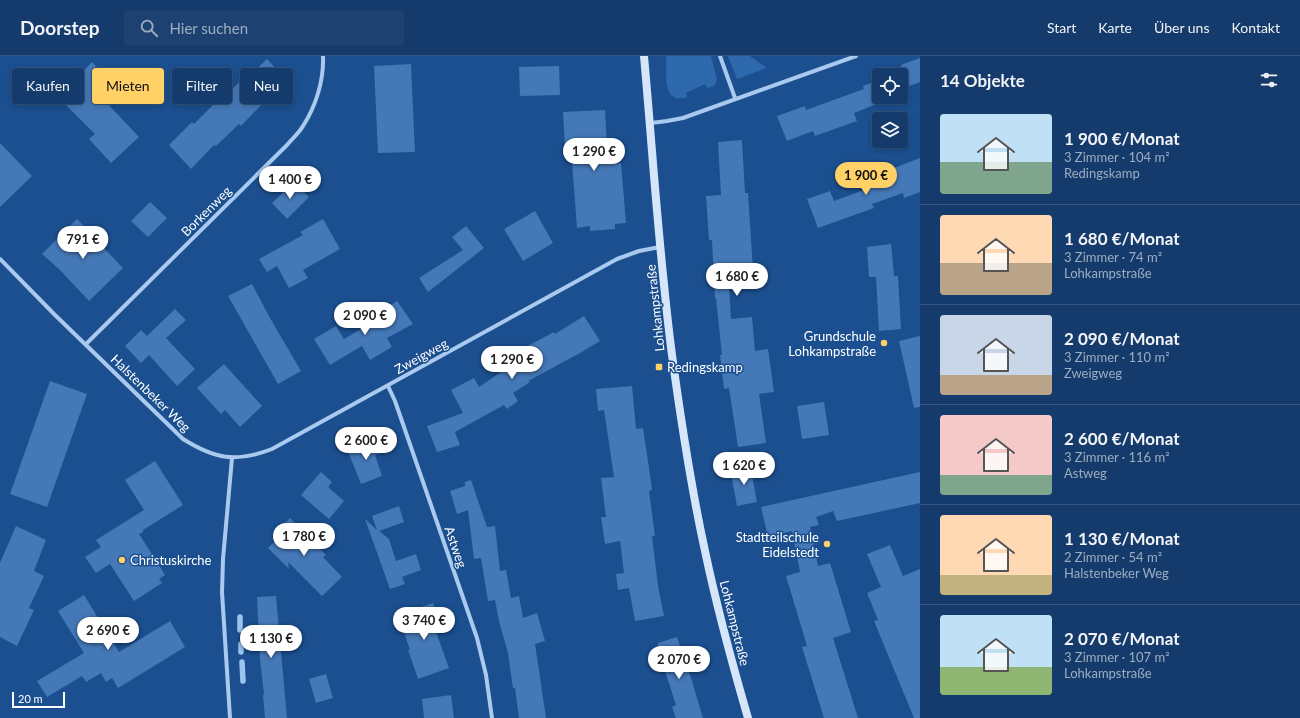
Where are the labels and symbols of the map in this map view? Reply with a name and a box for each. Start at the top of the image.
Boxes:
pin: 1 290 € [557,138,631,172]
pin: 1 900 € [829,162,903,196]
pin: 1 400 € [253,166,327,200]
street label: Borkenweg [178,182,235,239]
pin: 791 € [55,226,111,260]
street label: Lohkampstraße [642,263,668,352]
pin: 1 680 € [700,263,774,297]
pin: 2 090 € [328,302,402,336]
place label: Grundschule Lohkampstraße [788,328,876,359]
street label: Zweigweg [392,335,450,377]
marker: Grundschule Lohkampstraße [879,338,889,348]
pin: 1 290 € [475,346,549,380]
street label: Halstenbeker Weg [108,351,194,435]
place label: Redingskamp [667,359,743,375]
marker: Redingskamp [654,362,664,372]
pin: 2 600 € [329,427,403,461]
pin: 1 620 € [707,452,781,486]
pin: 1 780 € [267,523,341,557]
street label: Astweg [441,524,471,570]
place label: Stadtteilschule Eidelstedt [736,529,819,560]
marker: Stadtteilschule Eidelstedt [822,539,832,549]
place label: Christuskirche [130,552,212,568]
marker: Christuskirche [117,555,127,565]
street label: Lohkampstraße [717,579,753,668]
pin: 3 740 € [387,607,461,641]
pin: 2 690 € [71,617,145,651]
pin: 1 130 € [234,625,308,659]
pin: 2 070 € [642,646,716,680]
scale bar [12,690,65,709]

